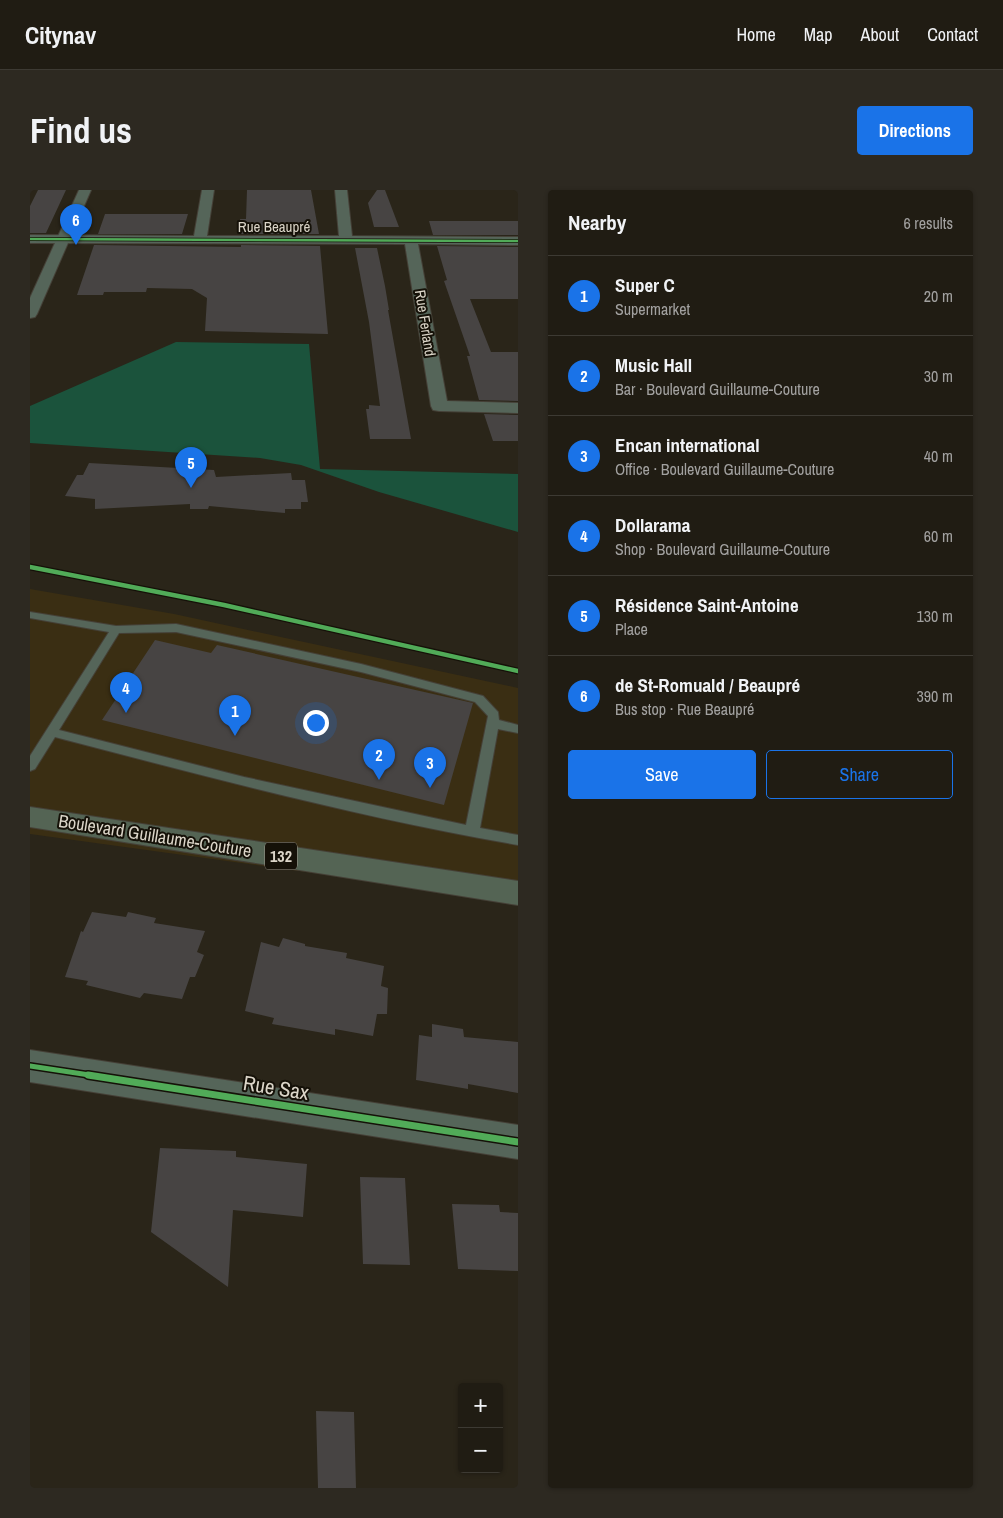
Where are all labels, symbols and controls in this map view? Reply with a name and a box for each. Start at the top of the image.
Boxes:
text: Citynav [25,19,96,51]
text: Home [736,22,776,47]
text: Map [804,22,833,47]
text: About [861,22,899,47]
text: Contact [927,22,978,47]
button: Directions [857,106,973,155]
text: Find us [30,107,132,154]
pin: 6 [60,204,92,245]
text: Nearby [568,208,626,237]
text: 6 results [903,212,953,234]
street label: Rue Beaupré [238,216,310,237]
text: Super C [615,272,675,298]
text: 1 [580,285,588,307]
text: 20 m [924,285,953,307]
street label: Rue Ferland [410,288,441,358]
text: Supermarket [615,298,690,320]
text: Music Hall [615,352,692,378]
text: 2 [580,365,588,387]
text: 30 m [924,365,953,387]
text: Bar · Boulevard Guillaume-Couture [615,378,820,400]
text: Encan international [615,432,760,458]
text: 3 [580,445,588,467]
text: 40 m [924,445,953,467]
pin: 5 [175,447,207,488]
text: Office · Boulevard Guillaume-Couture [615,458,834,480]
text: Dollarama [615,512,690,538]
text: 4 [580,525,588,547]
text: 60 m [924,525,953,547]
text: Shop · Boulevard Guillaume-Couture [615,538,830,560]
text: Résidence Saint-Antoine [615,592,799,618]
text: 5 [580,605,588,627]
text: 130 m [917,605,953,627]
text: Place [615,618,648,640]
pin: 4 [110,672,142,713]
text: de St-Romuald / Beaupré [615,672,800,698]
text: 6 [580,685,588,707]
text: 390 m [917,685,953,707]
pin: 1 [219,695,251,736]
text: Bus stop · Rue Beaupré [615,698,754,720]
your location [303,710,329,736]
pin: 2 [363,739,395,780]
pin: 3 [414,747,446,788]
button: Save [568,750,756,799]
button: Share [766,750,953,799]
street label: Boulevard Guillaume-Couture [57,808,253,863]
road number: 132 [265,842,297,869]
street label: Rue Sax [241,1068,311,1107]
map controls [458,1383,503,1473]
button: + [458,1383,503,1428]
button: − [458,1428,503,1473]

